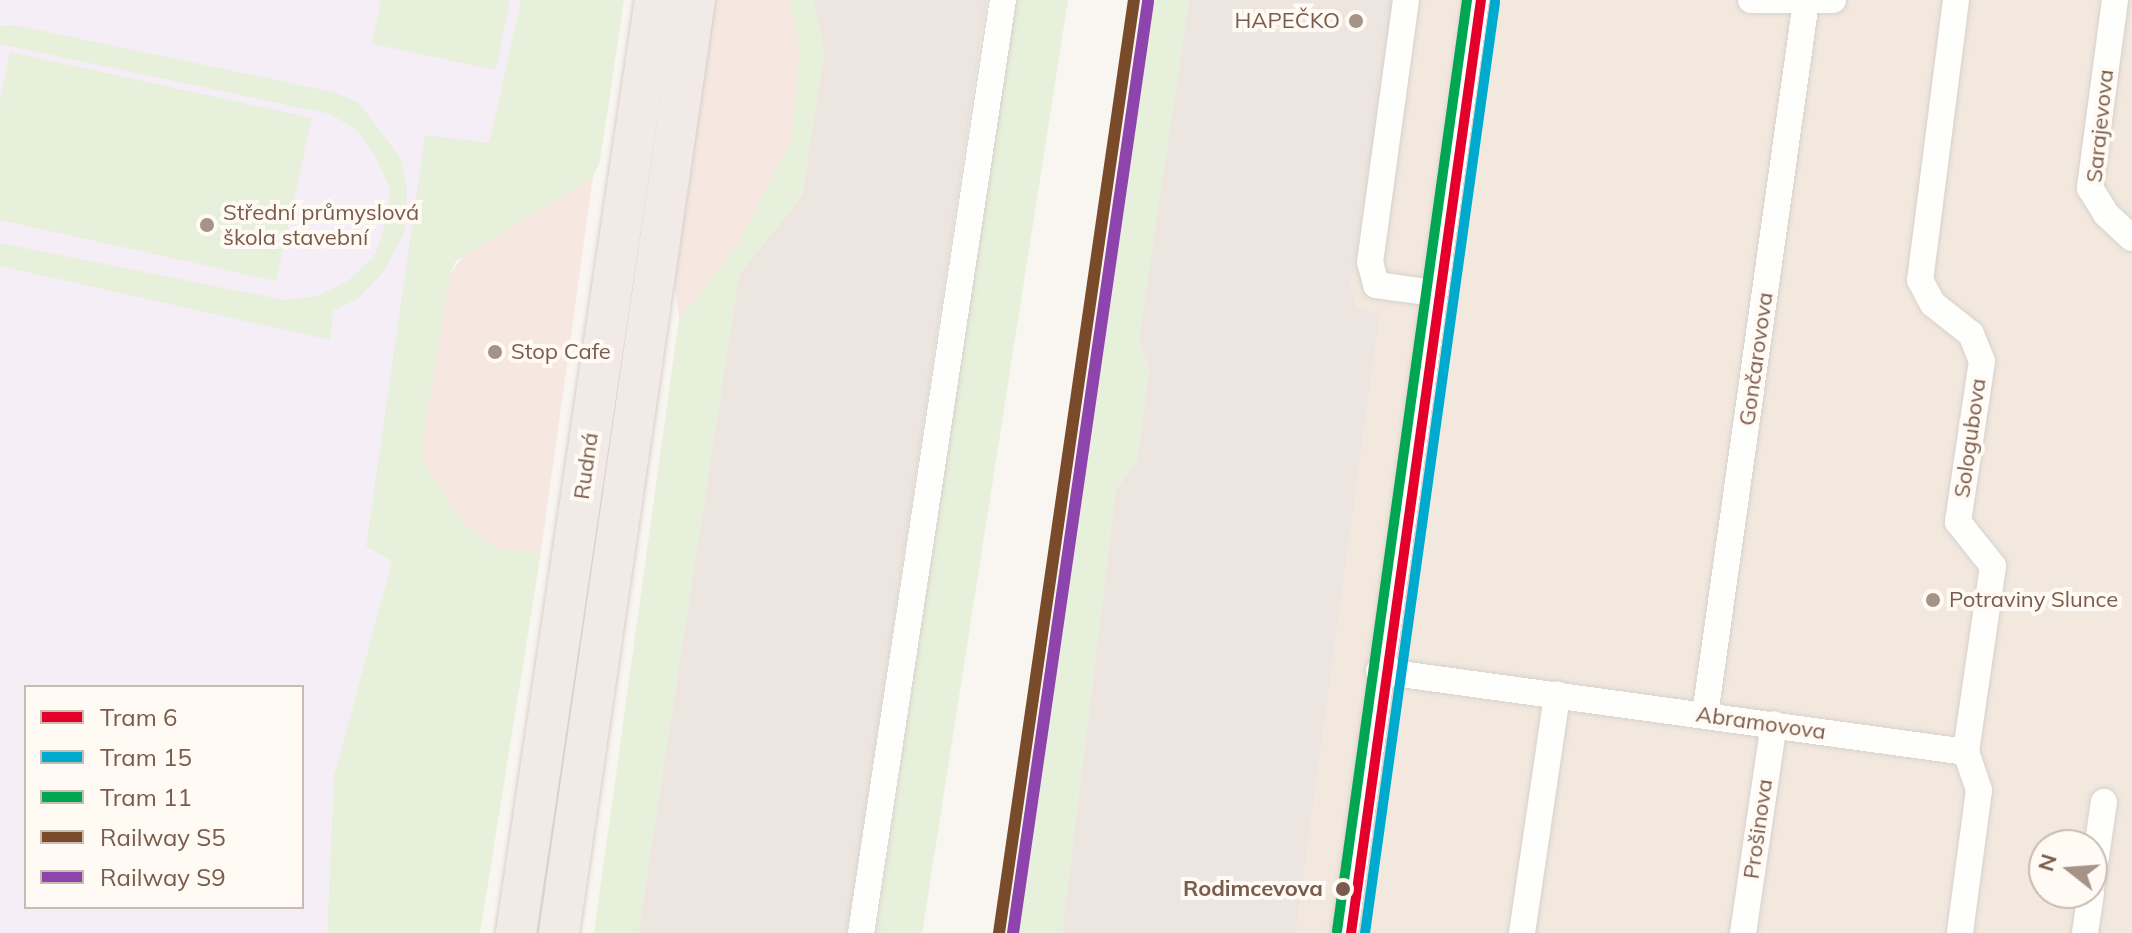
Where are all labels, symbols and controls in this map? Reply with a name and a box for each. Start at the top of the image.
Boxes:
place label: HAPEČKO [1234,8,1340,34]
marker: HAPEČKO [1347,12,1365,30]
street label: Sarajevova [2081,68,2119,184]
place label: Střední průmyslová škola stavební [223,199,419,250]
marker: Střední průmyslová škola stavební [198,216,216,234]
street label: Gončarovova [1734,291,1778,427]
place label: Stop Cafe [511,339,611,365]
marker: Stop Cafe [486,343,504,361]
street label: Sologubova [1949,377,1991,499]
street label: Rudná [568,431,604,501]
place label: Potraviny Slunce [1949,587,2118,613]
marker: Potraviny Slunce [1924,591,1942,609]
legend [24,685,304,909]
street label: Abramovova [1694,701,1828,745]
text: Tram 6 [100,702,177,732]
text: Tram 15 [100,742,192,772]
street label: Prošinova [1738,777,1778,881]
text: Tram 11 [100,782,192,812]
text: Railway S5 [100,822,226,852]
north arrow [2028,829,2108,909]
text: N [2031,851,2063,875]
text: Railway S9 [100,862,226,892]
place label: Rodimcevova [1183,876,1323,902]
marker: Rodimcevova [1330,876,1356,902]

